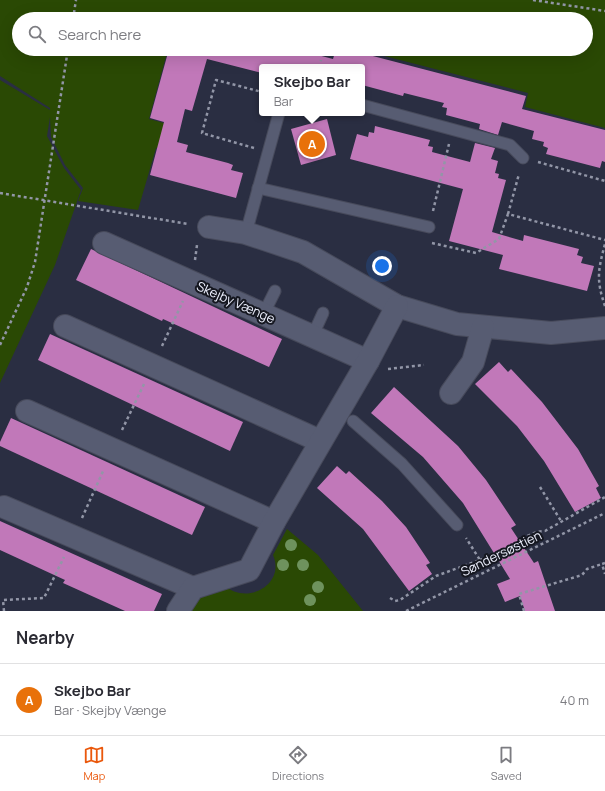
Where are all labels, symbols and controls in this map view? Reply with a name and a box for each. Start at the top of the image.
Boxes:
search box [12,12,593,56]
icon: search [26,23,48,45]
text: Search here [58,24,141,45]
popup [259,64,365,116]
text: Skejbo Bar [274,71,350,92]
text: Bar [274,92,294,110]
pin: A [299,129,325,159]
your location [372,256,392,276]
street label: Skejby Vænge [194,277,279,328]
street label: Søndersøstien [458,526,544,580]
text: Nearby [16,626,74,649]
text: Skejbo Bar [54,680,131,701]
text: A [25,691,33,709]
text: 40 m [560,691,589,709]
text: Bar · Skejby Vænge [54,701,166,719]
tab: Map [83,744,105,783]
tab: Directions [272,744,324,783]
tab: Saved [491,744,522,783]

